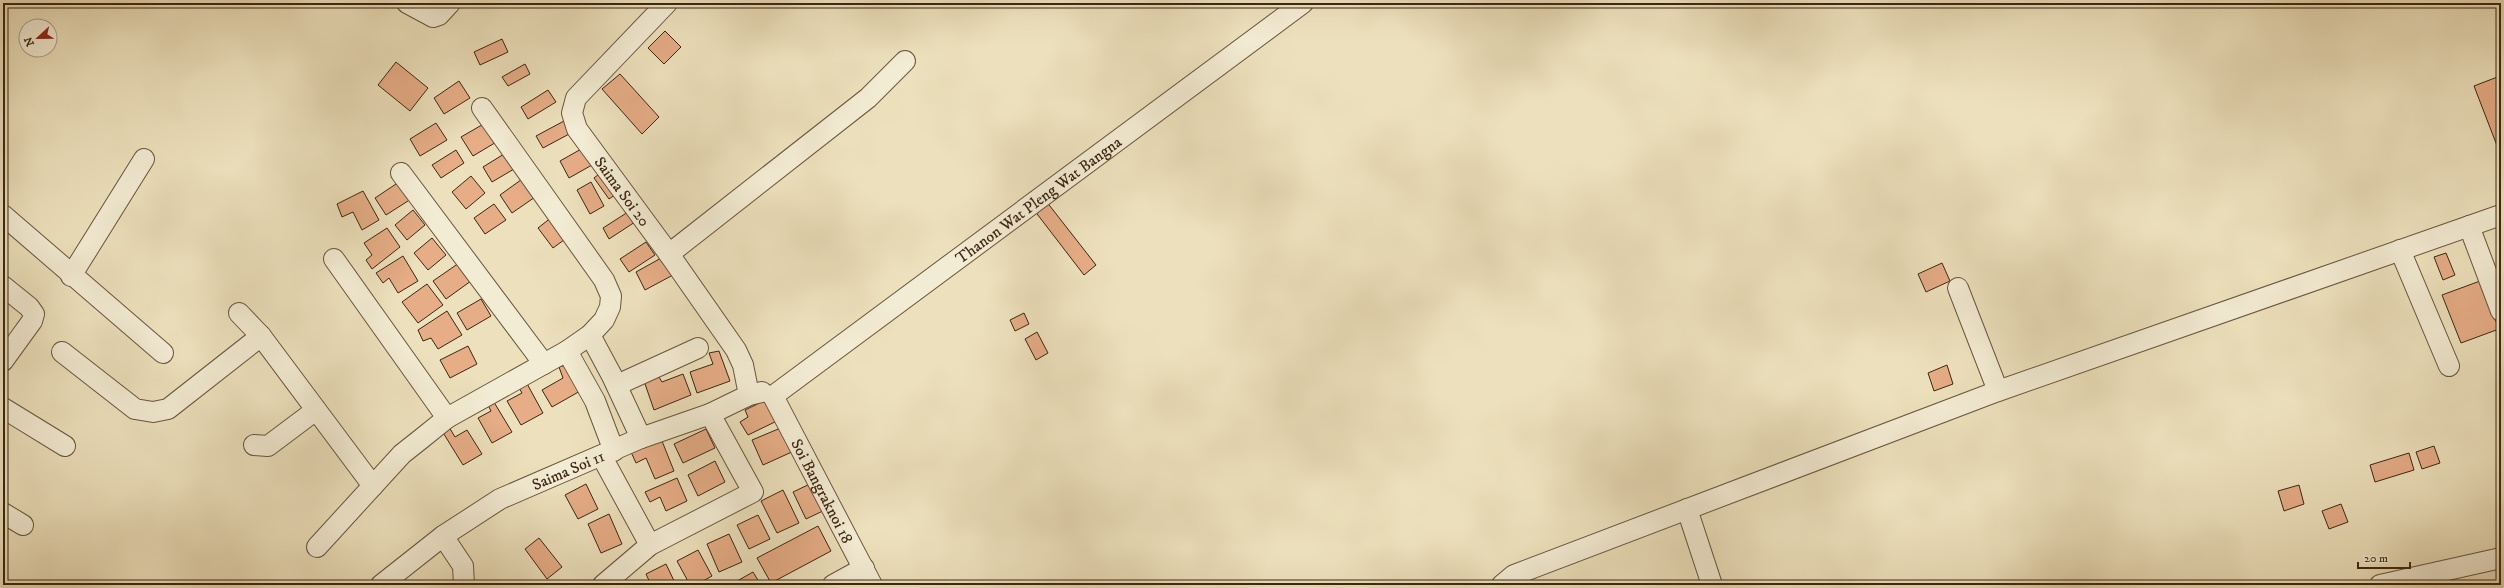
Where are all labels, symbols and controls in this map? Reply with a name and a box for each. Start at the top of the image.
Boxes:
north arrow [18,18,58,58]
text: N [21,35,38,48]
street label: Thanon Wat Pleng Wat Bangna [952,132,1126,268]
street label: Saima Soi 20 [590,153,654,231]
street label: Soi Bangraknoi 18 [786,436,857,547]
street label: Saima Soi 11 [529,446,608,495]
scale bar [2358,544,2410,570]
text: 20 m [2364,551,2388,566]

